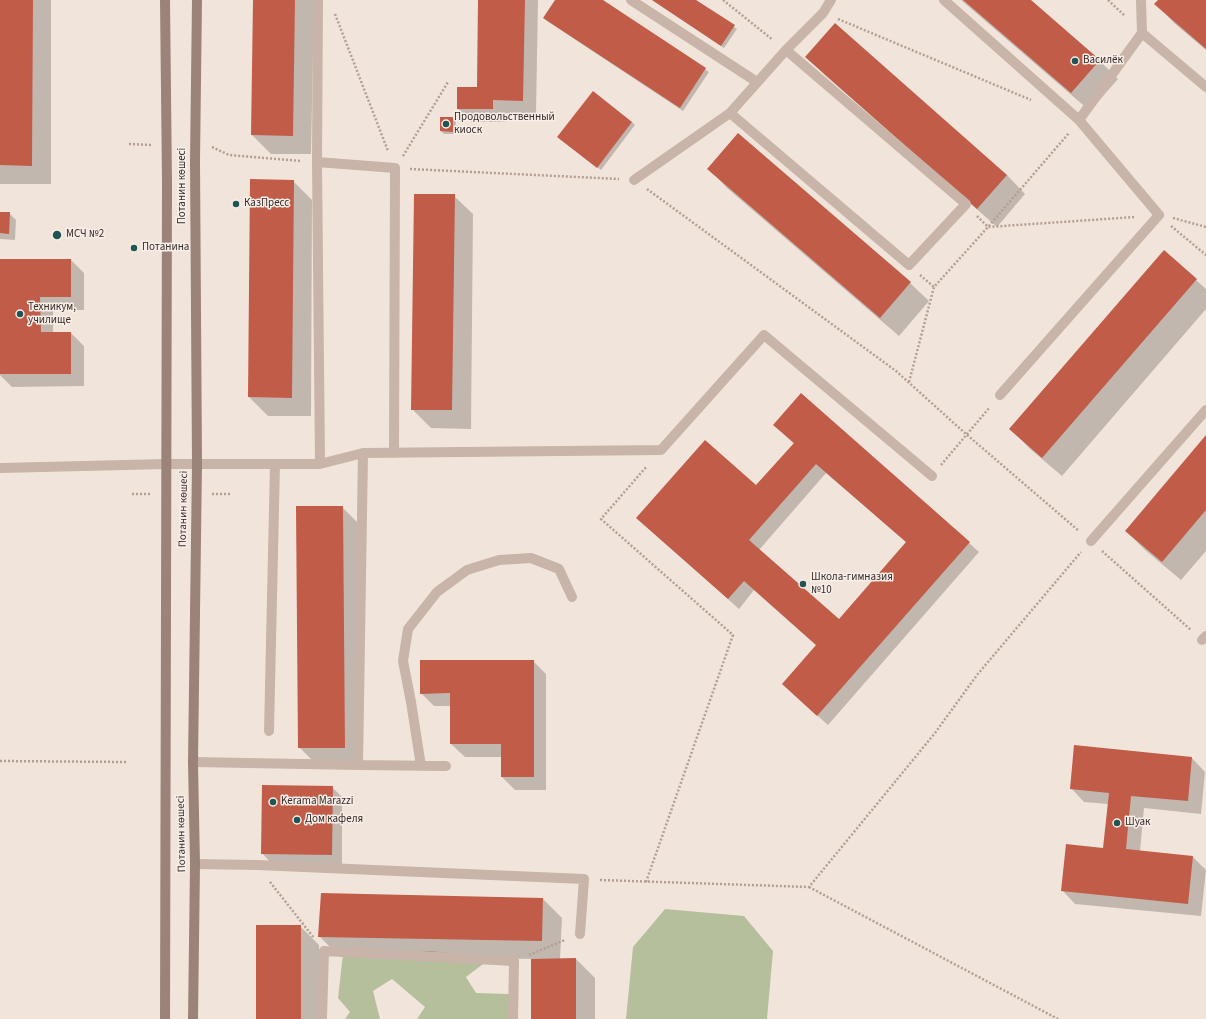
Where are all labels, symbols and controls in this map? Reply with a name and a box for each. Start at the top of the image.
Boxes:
place label: Василёк [1083,54,1123,68]
marker: Василёк [1070,56,1080,66]
place label: Продовольственный киоск [454,111,555,137]
marker: Продовольственный киоск [441,119,451,129]
street label: Потанин көшесі [176,148,190,224]
place label: КазПресс [244,197,289,211]
marker: КазПресс [231,199,241,209]
place label: МСЧ №2 [66,228,104,242]
marker: МСЧ №2 [51,229,63,241]
place label: Потанина [142,241,189,255]
marker: Потанина [129,243,139,253]
place label: Техникум, училище [28,301,76,327]
marker: Техникум, училище [15,309,25,319]
street label: Потанин көшесі [177,471,191,547]
place label: Школа-гимназия №10 [811,571,893,597]
marker: Школа-гимназия №10 [798,579,808,589]
place label: Kerama Marazzi [281,795,353,809]
street label: Потанин көшесі [175,796,189,872]
marker: Kerama Marazzi [268,797,278,807]
place label: Дом кафеля [305,813,363,827]
marker: Дом кафеля [292,815,302,825]
place label: Шуак [1125,816,1151,830]
marker: Шуак [1112,818,1122,828]

